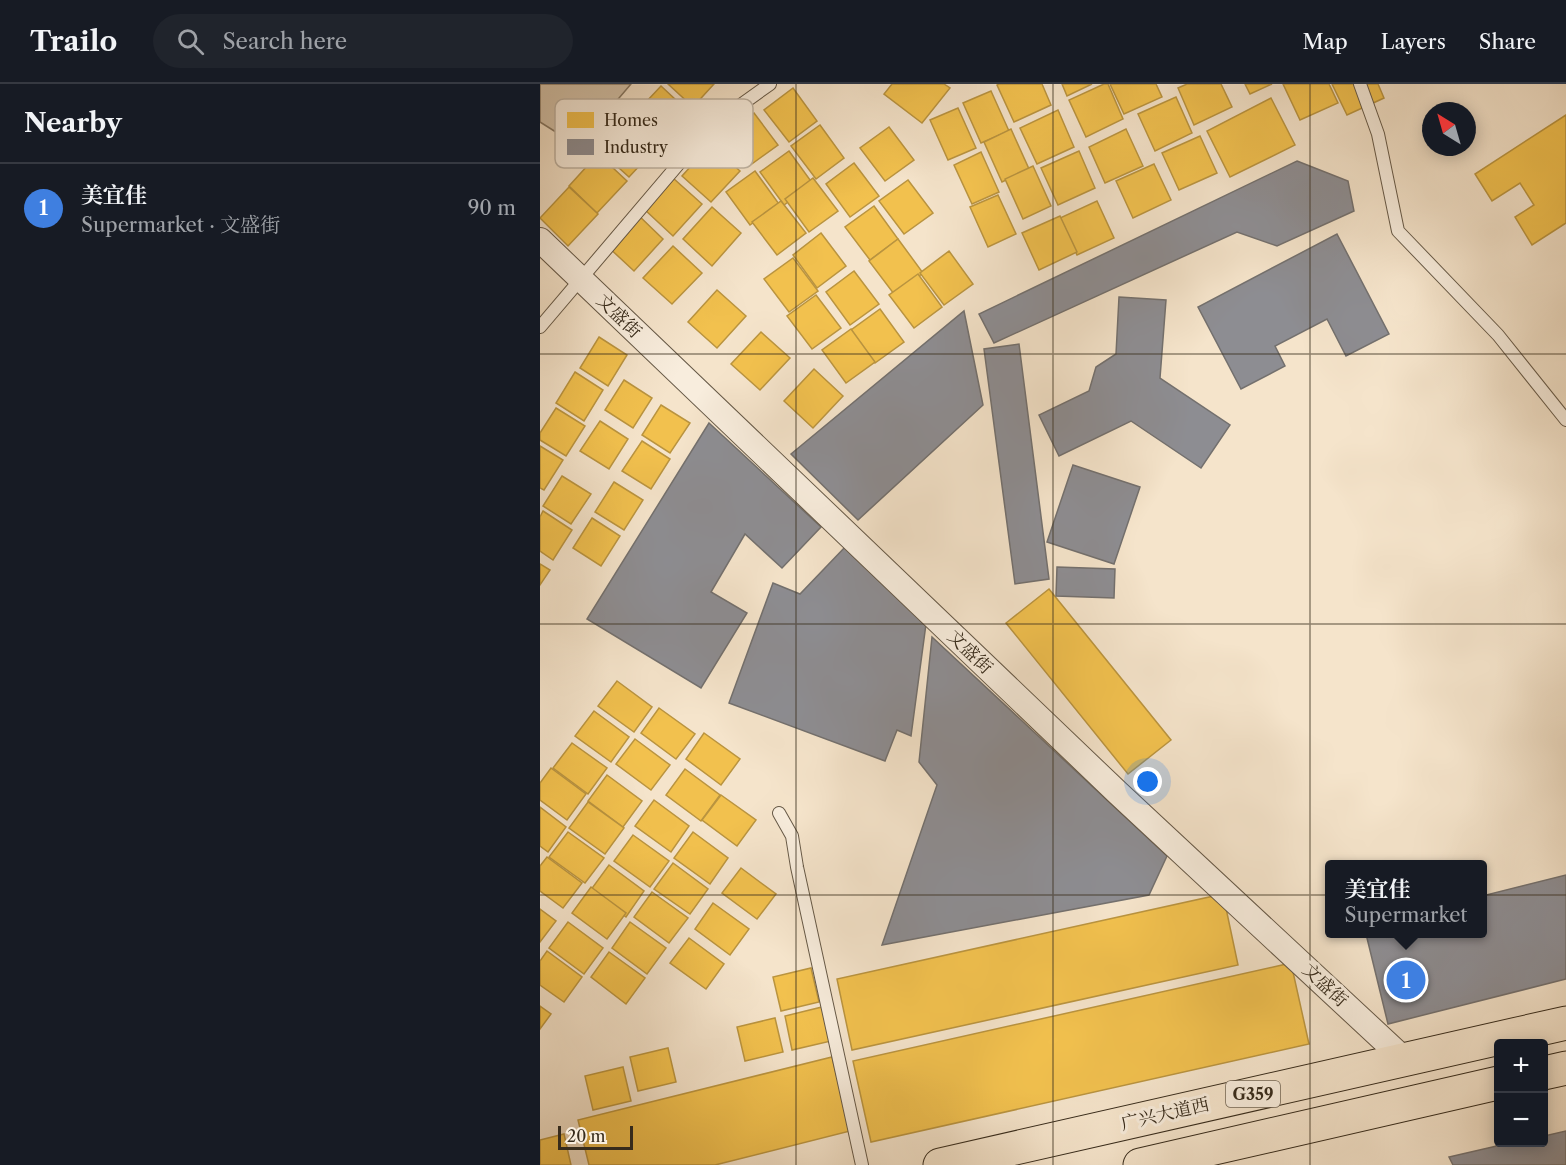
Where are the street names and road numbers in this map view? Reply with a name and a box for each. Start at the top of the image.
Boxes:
street label: 文盛街 [592,289,646,343]
street label: 文盛街 [943,625,997,679]
street label: 文盛街 [1298,959,1352,1011]
road number: G359 [1226,1081,1280,1107]
street label: 广兴大道西 [1119,1093,1211,1135]

